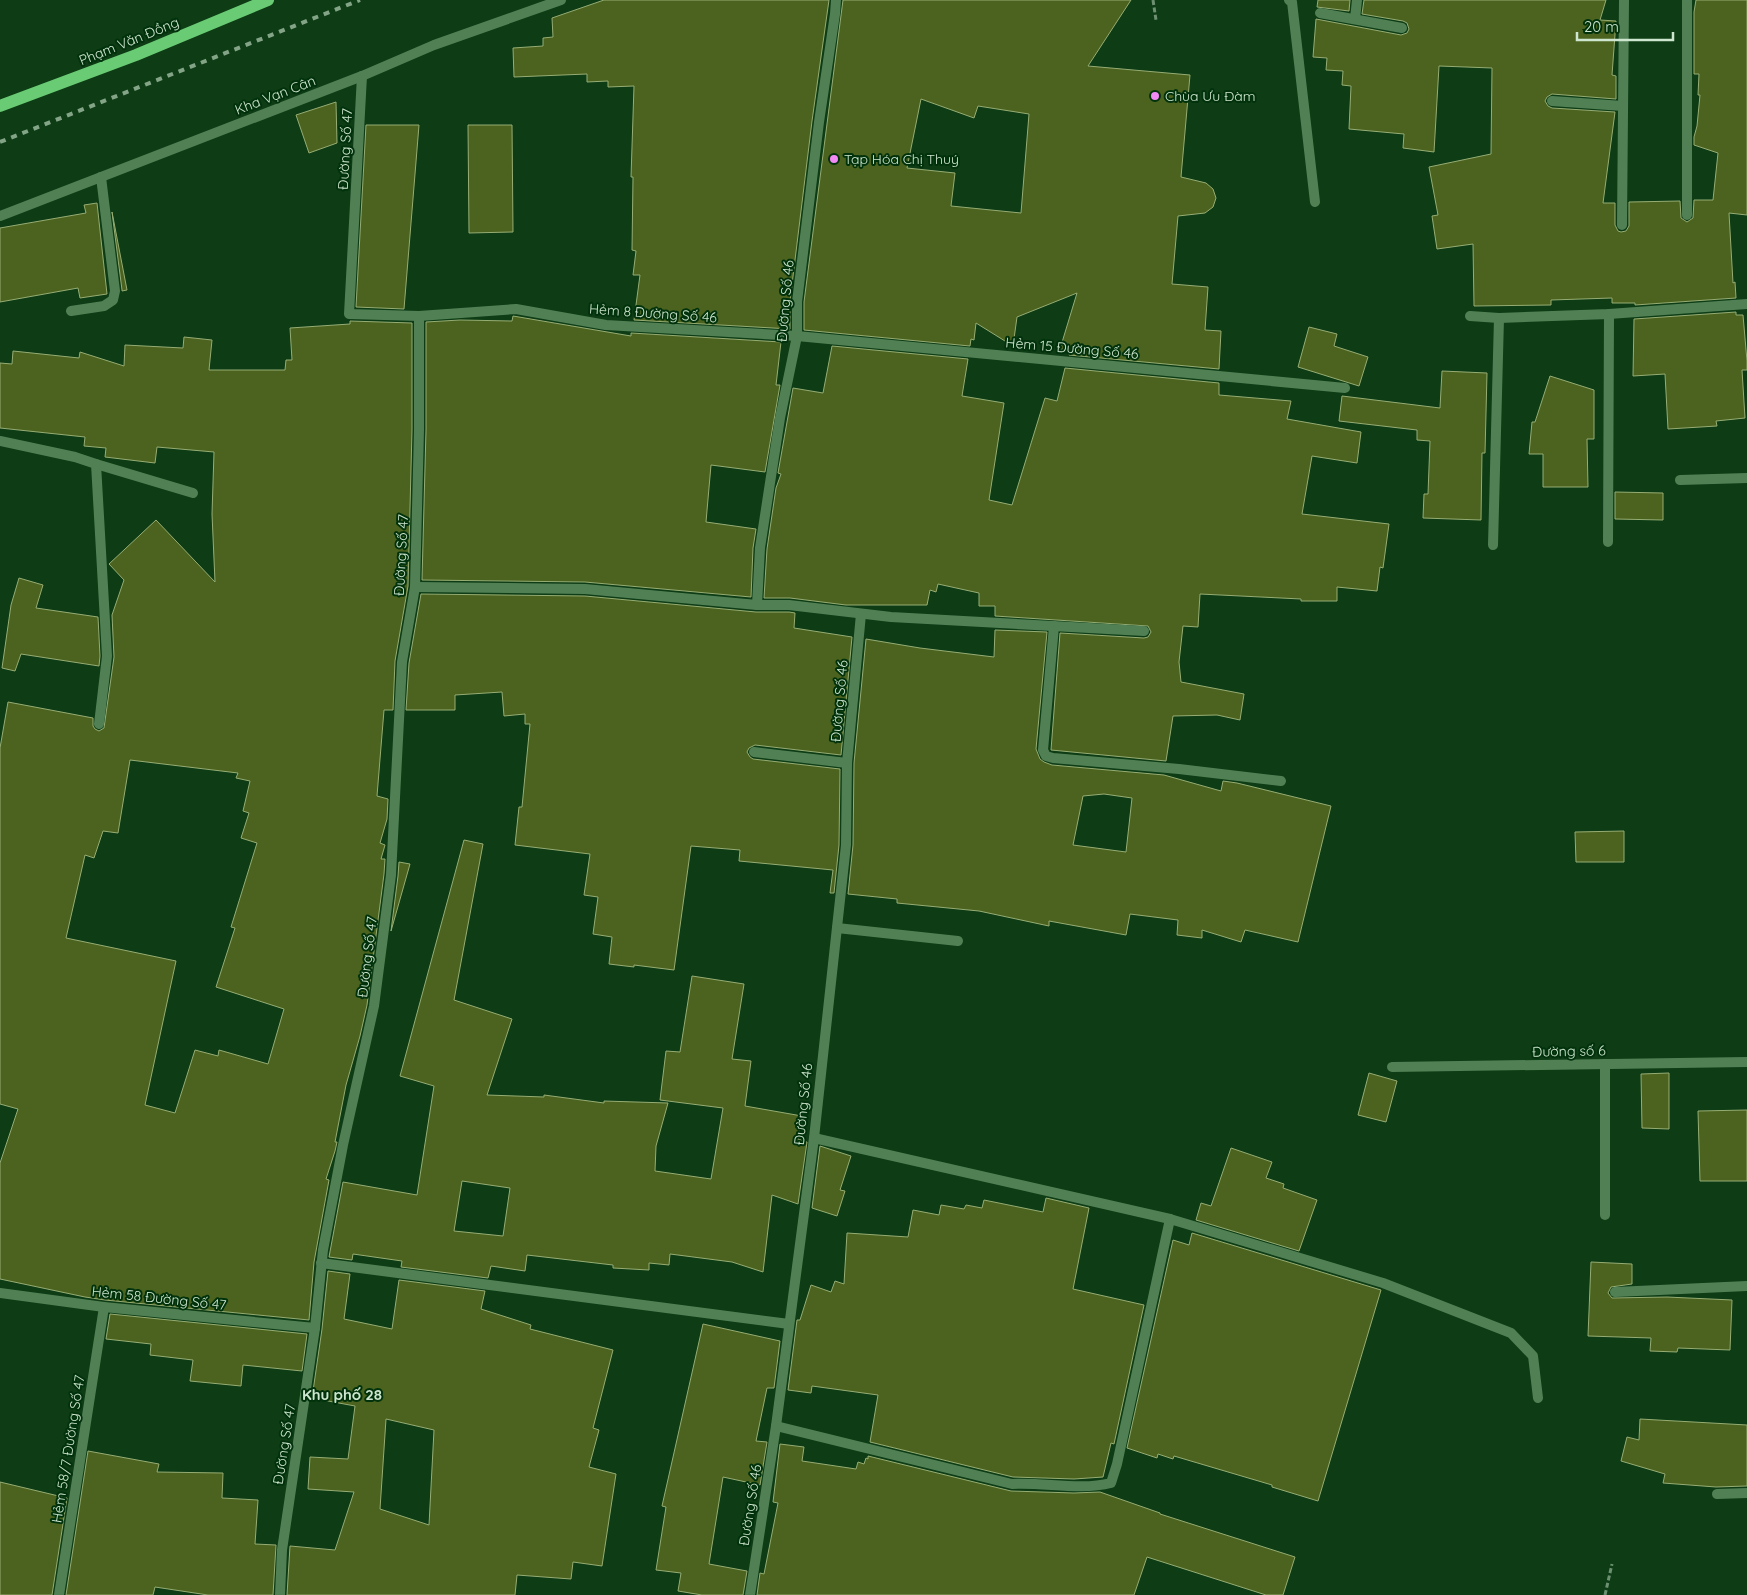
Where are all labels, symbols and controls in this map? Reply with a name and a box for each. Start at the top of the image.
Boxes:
scale bar [1577,10,1673,42]
street label: Phạm Văn Đồng [76,13,182,69]
text: 20 m [1584,17,1619,36]
street label: Kha Vạn Cân [232,71,318,119]
place label: Chùa Ưu Đàm [1165,87,1255,105]
marker: Chùa Ưu Đàm [1149,90,1161,102]
street label: Đường Số 47 [334,108,356,190]
place label: Tạp Hóa Chị Thuý [844,150,959,168]
marker: Tạp Hóa Chị Thuý [828,153,840,165]
street label: Đường Số 46 [772,259,798,343]
street label: Hẻm 8 Đường Số 46 [588,300,718,326]
street label: Hẻm 15 Đường Số 46 [1005,333,1140,363]
street label: Đường Số 47 [390,514,412,596]
street label: Đường Số 46 [826,659,852,743]
street label: Đường Số 47 [353,915,381,999]
street label: Đường số 6 [1532,1041,1606,1061]
street label: Đường Số 46 [790,1062,816,1146]
street label: Hẻm 58 Đường Số 47 [91,1282,227,1314]
street label: Hẻm 58/7 Đường Số 47 [47,1374,89,1524]
district label: Khu phố 28 [302,1385,382,1404]
street label: Đường Số 47 [269,1402,299,1486]
street label: Đường Số 46 [735,1463,765,1547]

